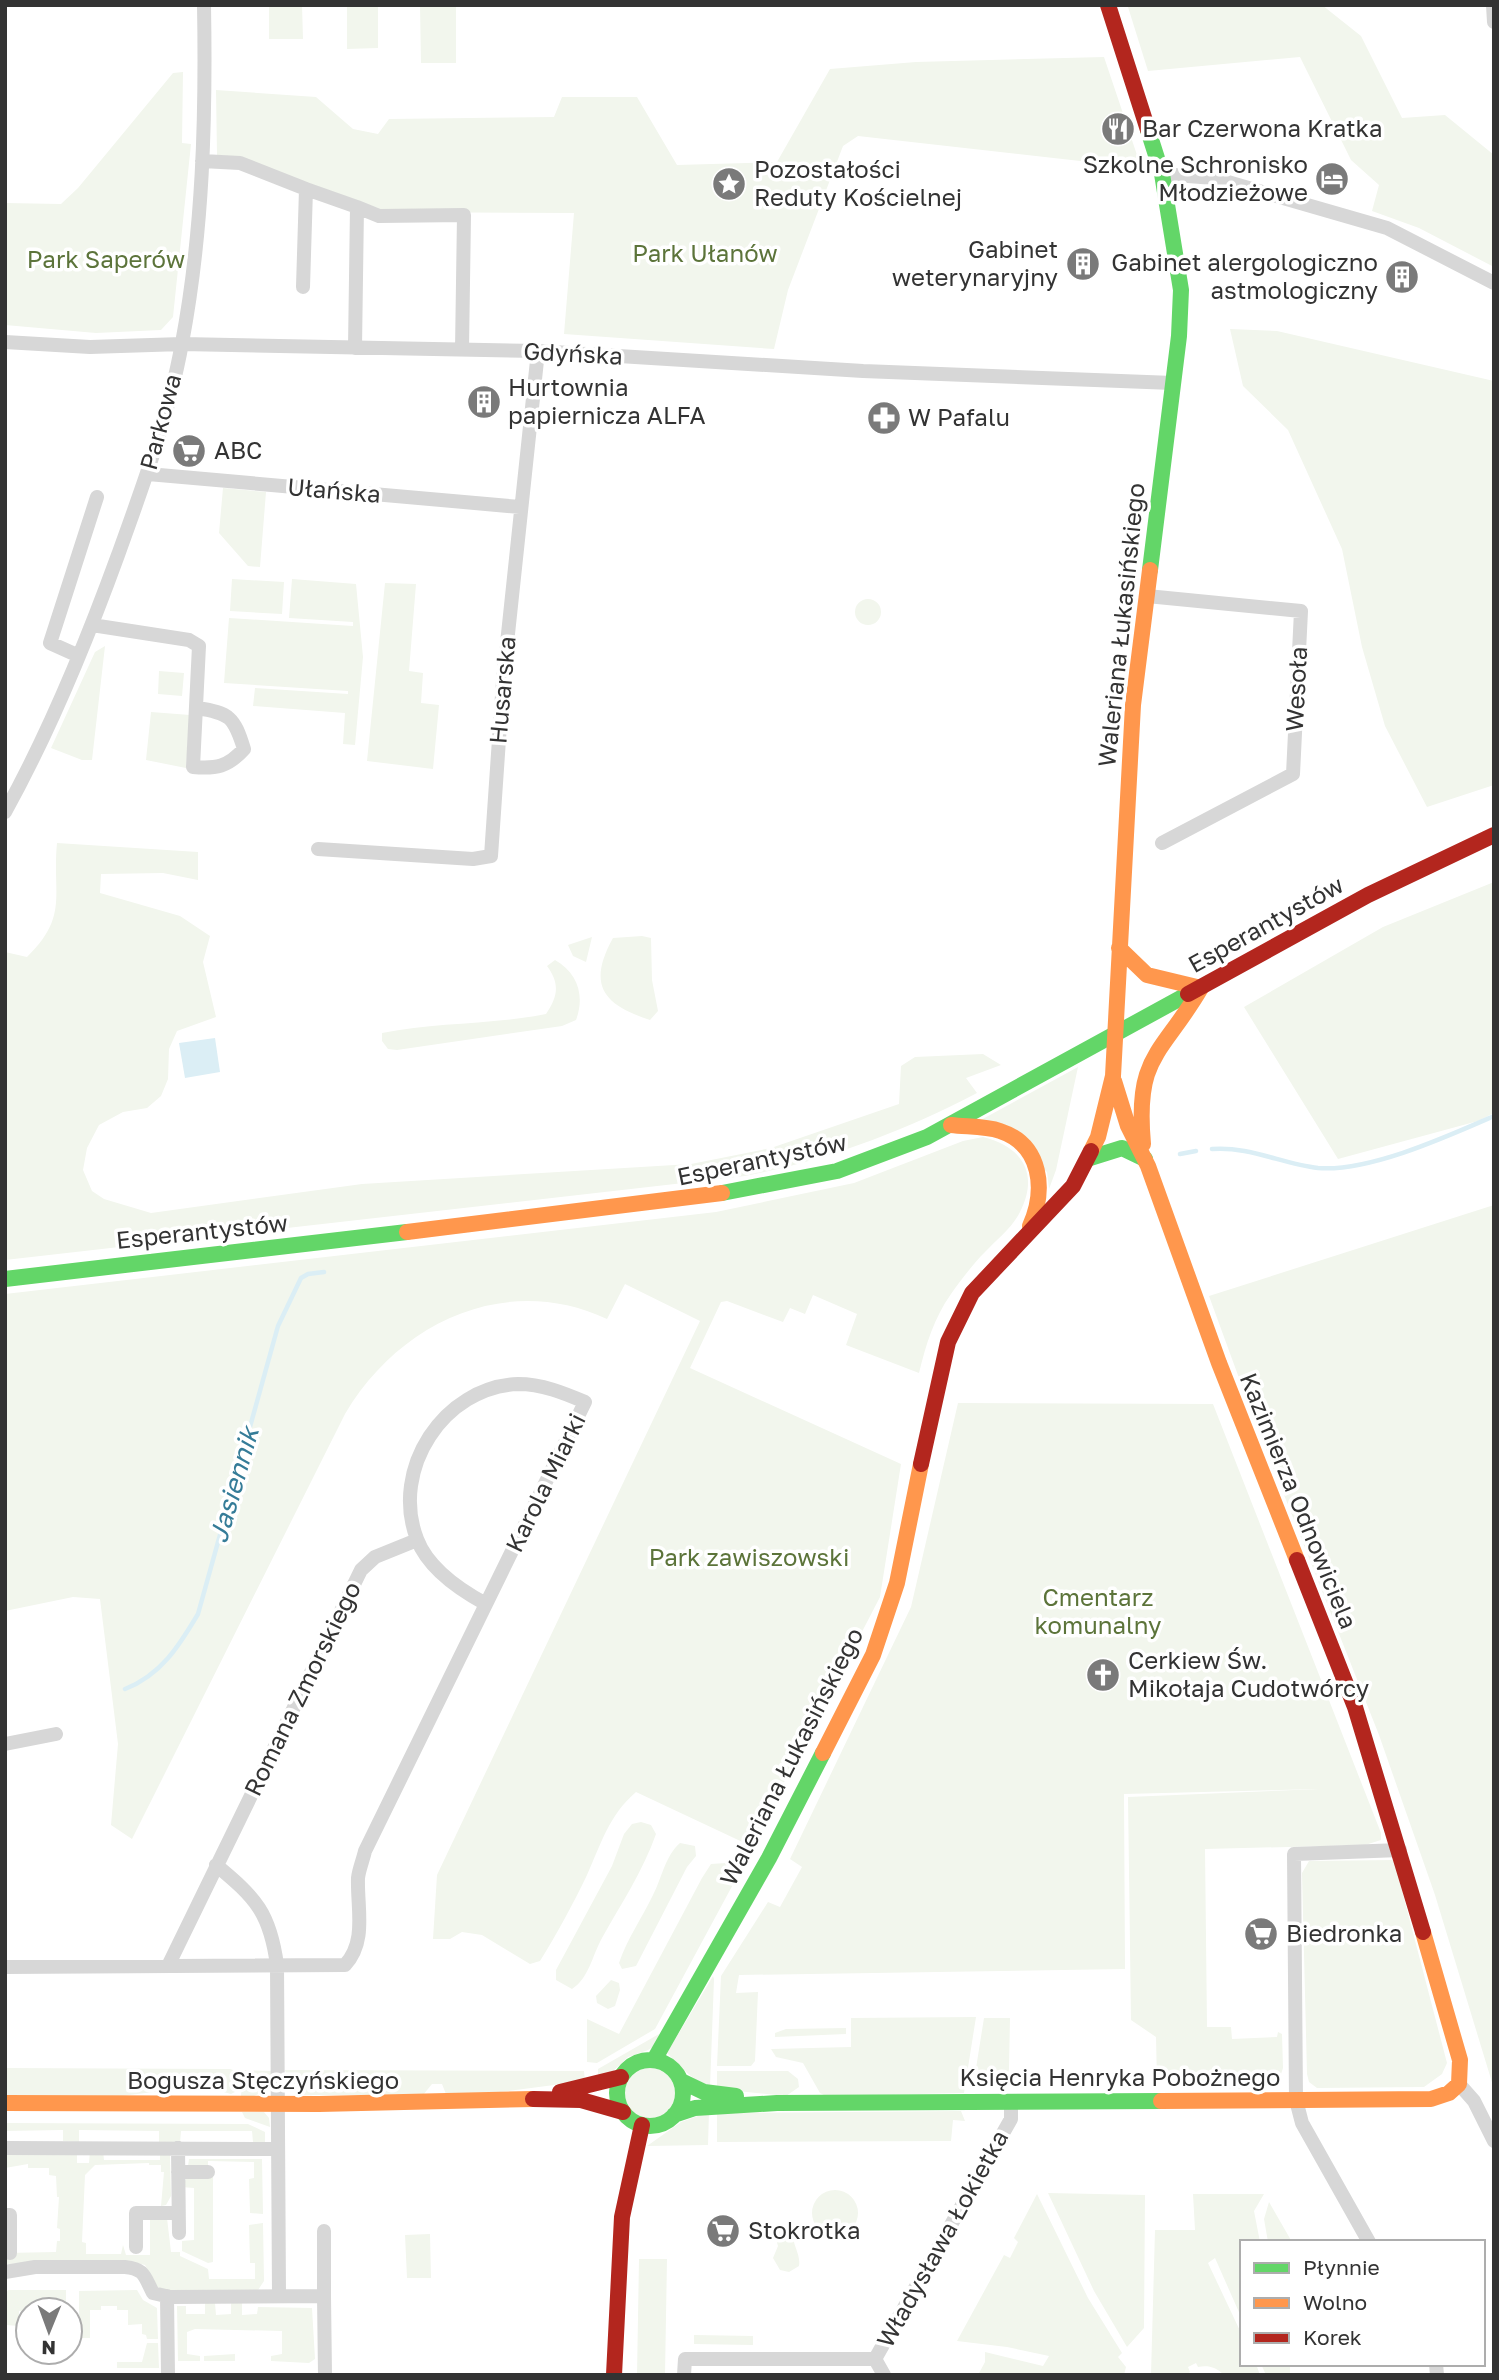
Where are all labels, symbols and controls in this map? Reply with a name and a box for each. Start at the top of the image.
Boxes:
restaurant icon: Bar Czerwona Kratka [1099,110,1137,148]
place label: Bar Czerwona Kratka [1142,113,1382,142]
place label: Szkolne Schronisko Młodzieżowe [1083,149,1308,206]
place label: Pozostałości Reduty Kościelnej [754,154,962,211]
hotel icon: Szkolne Schronisko Młodzieżowe [1313,160,1351,198]
place icon: Pozostałości Reduty Kościelnej [710,165,748,203]
place label: Gabinet weterynaryjny [892,234,1058,291]
park label: Park Ułanów [632,238,778,267]
park label: Park Saperów [27,244,185,273]
building icon: Gabinet weterynaryjny [1064,245,1102,283]
place label: Gabinet alergologiczno astmologiczny [1111,247,1378,304]
building icon: Gabinet alergologiczno astmologiczny [1383,258,1421,296]
street label: Gdyńska [523,335,624,370]
street label: Parkowa [133,370,186,473]
place label: Hurtownia papiernicza ALFA [508,372,706,429]
building icon: Hurtownia papiernicza ALFA [465,383,503,421]
pharmacy icon: W Pafalu [865,399,903,437]
place label: W Pafalu [908,402,1010,431]
supermarket icon: ABC [170,432,208,470]
place label: ABC [214,435,262,464]
street label: Ułańska [286,471,382,508]
street label: Waleriana Łukasińskiego [1091,481,1150,768]
street label: Husarska [482,635,521,745]
street label: Wesoła [1279,646,1312,732]
street label: Esperantystów [1183,869,1348,978]
street label: Esperantystów [674,1126,849,1191]
street label: Esperantystów [114,1207,289,1254]
street label: Kazimierza Odnowiciela [1235,1368,1364,1633]
street label: Karola Miarki [499,1408,591,1556]
water label: Jasiennik [202,1421,265,1546]
park label: Park zawiszowski [649,1542,849,1571]
street label: Romana Zmorskiego [237,1576,366,1800]
park label: Cmentarz komunalny [1035,1582,1161,1639]
street label: Waleriana Łukasińskiego [713,1623,868,1890]
place label: Cerkiew Św. Mikołaja Cudotwórcy [1128,1645,1369,1702]
church icon: Cerkiew Św. Mikołaja Cudotwórcy [1084,1656,1122,1694]
supermarket icon: Biedronka [1242,1915,1280,1953]
place label: Biedronka [1286,1918,1402,1947]
street label: Księcia Henryka Pobożnego [960,2062,1280,2091]
street label: Bogusza Stęczyńskiego [127,2065,399,2094]
street label: Władysława Łokietka [870,2125,1013,2352]
supermarket icon: Stokrotka [704,2212,742,2250]
place label: Stokrotka [748,2215,860,2244]
legend [1240,2240,1485,2366]
text: Płynnie [1303,2254,1380,2280]
text: Wolno [1303,2289,1367,2315]
north arrow [14,2296,84,2366]
text: Korek [1303,2324,1362,2350]
text: N [41,2337,56,2360]

